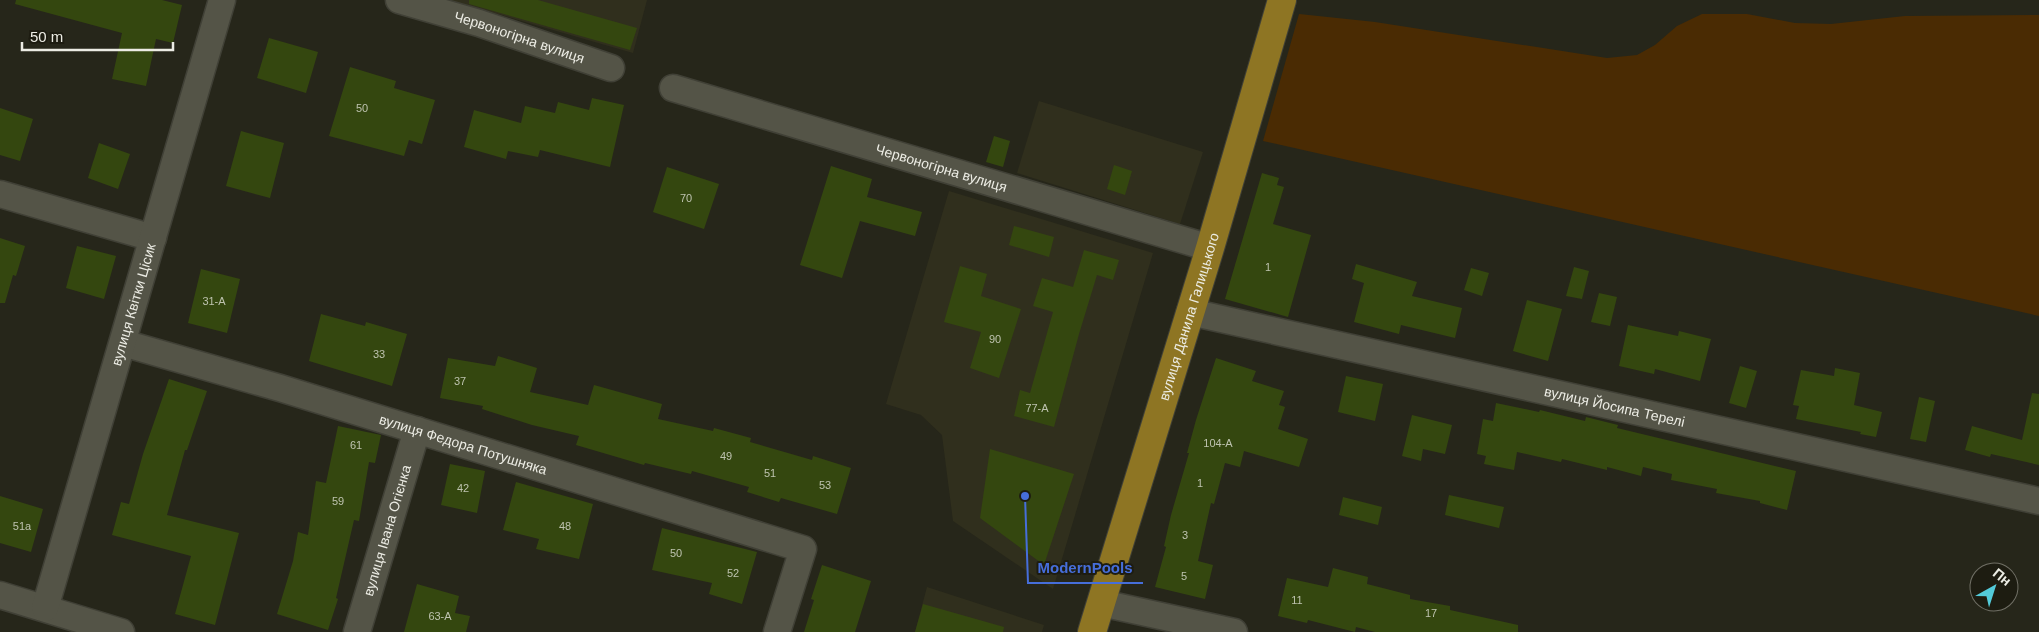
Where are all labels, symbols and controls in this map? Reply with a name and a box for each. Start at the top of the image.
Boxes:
street label: Червоногірна вулиця [452,8,587,66]
scale bar [22,20,174,52]
text: 50 m [30,28,63,45]
house number: 50 [356,102,368,114]
street label: Червоногірна вулиця [874,141,1009,195]
house number: 70 [680,192,692,204]
street label: вулиця Данила Галицького [1156,231,1222,402]
street label: вулиця Квітки Цісик [108,241,159,368]
house number: 1 [1265,261,1271,273]
house number: 31-А [202,295,226,307]
house number: 90 [989,333,1001,345]
house number: 33 [373,348,385,360]
house number: 37 [454,375,466,387]
street label: вулиця Йосипа Терелі [1543,383,1686,430]
house number: 77-А [1025,402,1049,414]
street label: вулиця Федора Потушняка [377,411,549,478]
house number: 104-А [1203,437,1233,449]
house number: 61 [350,439,362,451]
house number: 49 [720,450,732,462]
street label: вулиця Івана Огієнка [360,463,414,598]
house number: 51 [764,467,776,479]
house number: 1 [1197,477,1203,489]
house number: 53 [819,479,831,491]
house number: 42 [457,482,469,494]
house number: 59 [332,495,344,507]
house number: 51а [13,520,32,532]
house number: 48 [559,520,571,532]
house number: 3 [1182,529,1188,541]
house number: 50 [670,547,682,559]
callout: ModernPools [1028,553,1143,583]
text: ModernPools [1037,559,1133,576]
north arrow [1969,562,2019,612]
text: Пн [1990,565,2014,589]
house number: 52 [727,567,739,579]
house number: 5 [1181,570,1187,582]
house number: 11 [1291,594,1303,606]
house number: 17 [1425,607,1437,619]
house number: 63-А [428,610,452,622]

